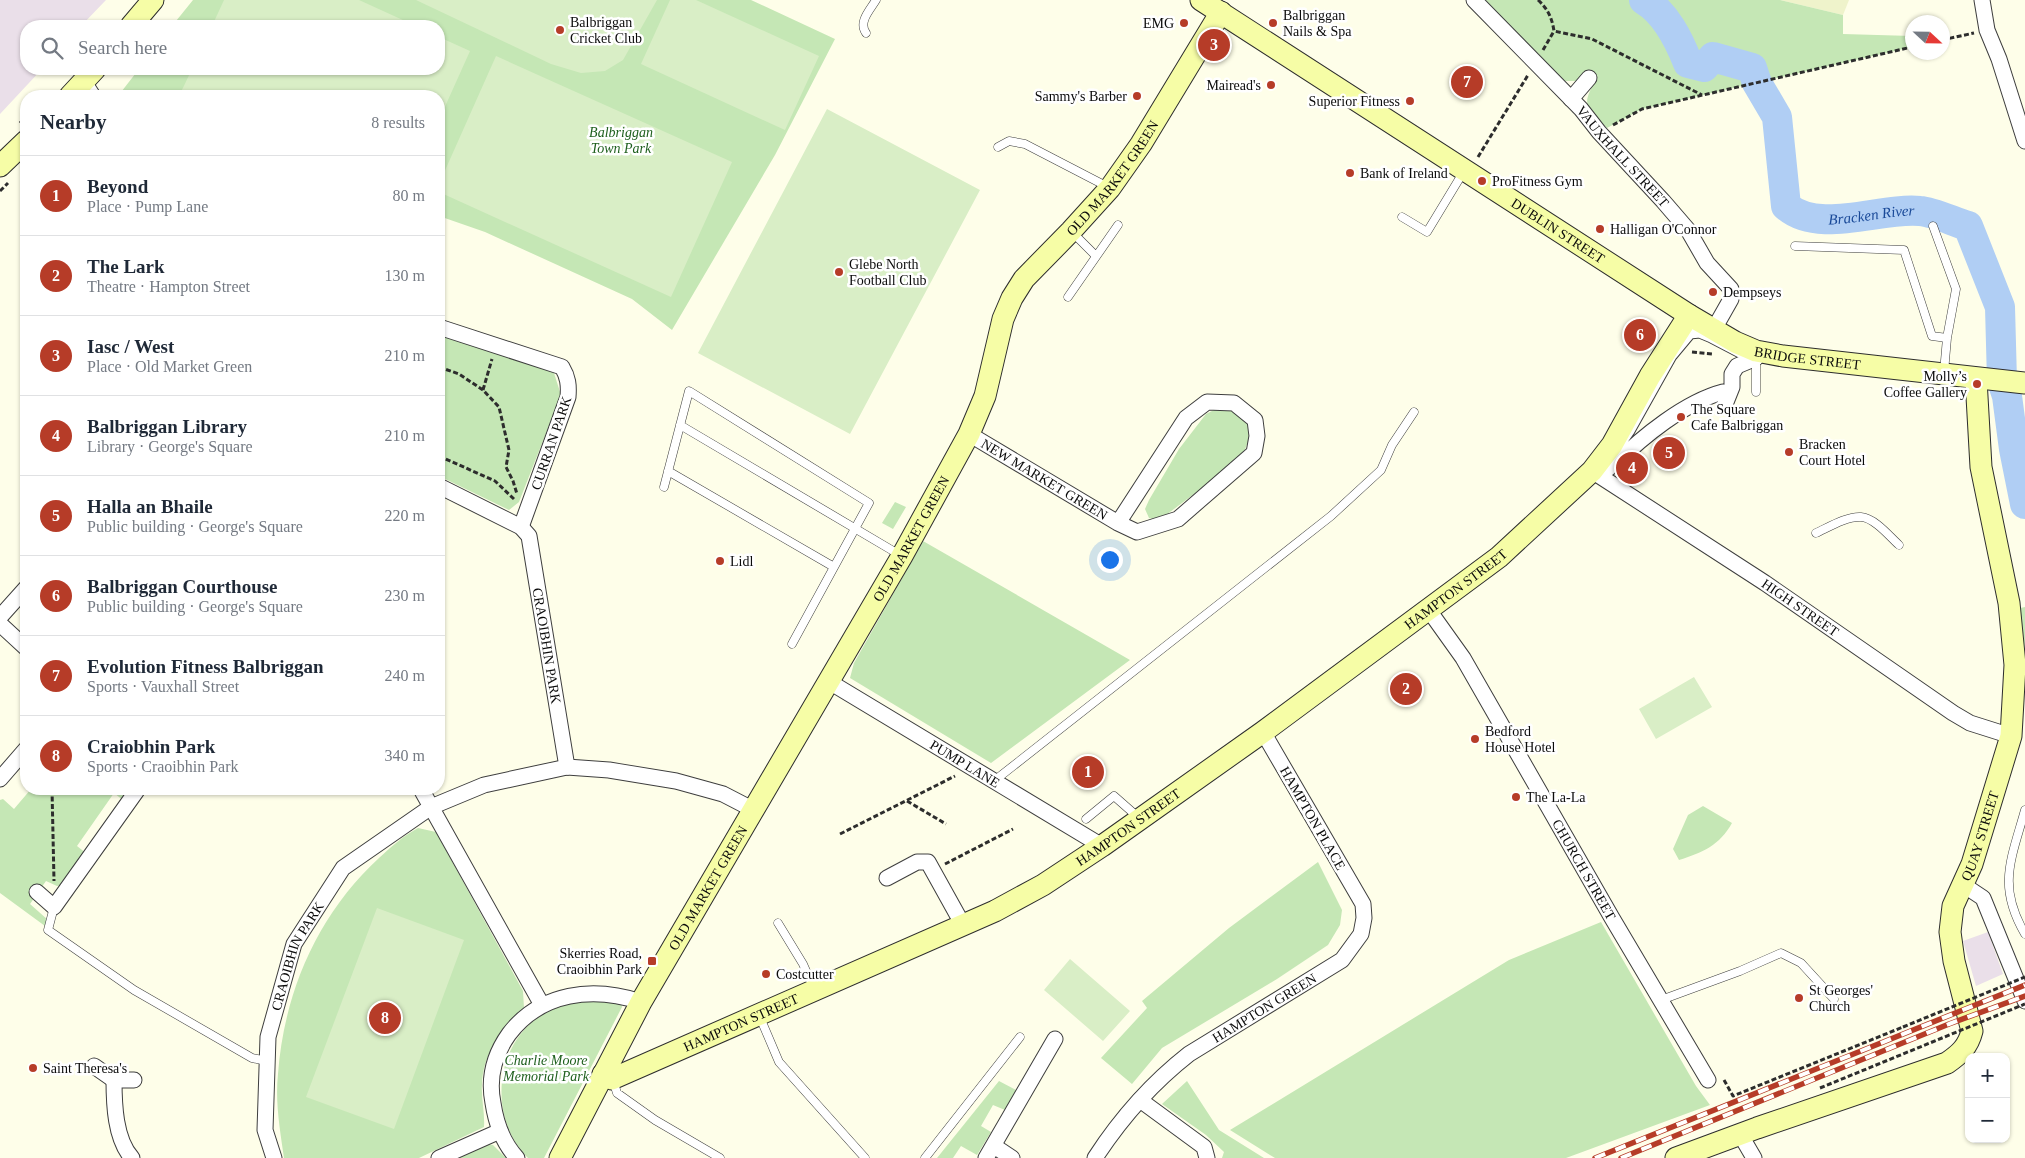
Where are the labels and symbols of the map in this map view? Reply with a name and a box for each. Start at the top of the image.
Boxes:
place label: Balbriggan Nails & Spa [1283,8,1352,39]
place label: Balbriggan Cricket Club [570,15,642,46]
north arrow [1905,15,1950,60]
place label: EMG [1143,16,1174,31]
marker: EMG [1178,17,1190,29]
marker: Balbriggan Nails & Spa [1267,17,1279,29]
marker: Balbriggan Cricket Club [554,24,566,36]
pin: 3 [1198,26,1230,64]
pin: 7 [1451,63,1483,101]
place label: Mairead's [1206,78,1261,93]
marker: Mairead's [1265,79,1277,91]
place label: Sammy's Barber [1035,89,1127,104]
marker: Sammy's Barber [1131,90,1143,102]
place label: Superior Fitness [1309,94,1400,109]
marker: Superior Fitness [1404,95,1416,107]
street label: VAUXHALL STREET [1573,103,1672,210]
street label: OLD MARKET GREEN [1064,118,1161,239]
park label: Balbriggan Town Park [589,125,653,156]
place label: Bank of Ireland [1360,166,1448,181]
marker: Bank of Ireland [1344,167,1356,179]
place label: ProFitness Gym [1492,174,1583,189]
marker: ProFitness Gym [1476,175,1488,187]
street label: DUBLIN STREET [1508,195,1608,267]
water label: Bracken River [1828,203,1915,227]
place label: Halligan O'Connor [1610,222,1717,237]
marker: Halligan O'Connor [1594,223,1606,235]
place label: Glebe North Football Club [849,257,926,288]
marker: Glebe North Football Club [833,266,845,278]
place label: Dempseys [1723,285,1781,300]
marker: Dempseys [1707,286,1719,298]
pin: 6 [1624,316,1656,354]
street label: BRIDGE STREET [1753,344,1862,373]
place label: Molly’s Coffee Gallery [1884,369,1967,400]
marker: Molly’s Coffee Gallery [1971,378,1983,390]
street label: CURRAN PARK [528,394,575,492]
place label: The Square Cafe Balbriggan [1691,402,1783,433]
marker: The Square Cafe Balbriggan [1675,411,1687,423]
pin: 5 [1653,434,1685,472]
street label: NEW MARKET GREEN [979,436,1110,523]
place label: Bracken Court Hotel [1799,437,1866,468]
marker: Bracken Court Hotel [1783,446,1795,458]
pin: 4 [1616,449,1648,487]
street label: OLD MARKET GREEN [870,474,952,604]
street label: HAMPTON STREET [1402,546,1511,632]
your location [1097,547,1123,573]
place label: Lidl [730,554,753,569]
marker: Lidl [714,555,726,567]
street label: HIGH STREET [1759,576,1842,640]
street label: CRAOIBHIN PARK [530,587,564,705]
pin: 2 [1390,670,1422,708]
place label: Bedford House Hotel [1485,724,1555,755]
marker: Bedford House Hotel [1469,733,1481,745]
street label: PUMP LANE [927,737,1002,791]
pin: 1 [1072,753,1104,791]
street label: HAMPTON PLACE [1277,764,1348,873]
street label: HAMPTON STREET [1073,786,1184,869]
street label: QUAY STREET [1958,789,2002,883]
place label: The La-La [1526,790,1586,805]
marker: The La-La [1510,791,1522,803]
street label: CHURCH STREET [1549,817,1619,923]
street label: OLD MARKET GREEN [666,823,750,953]
street label: CRAOIBHIN PARK [269,899,327,1012]
place label: Skerries Road, Craoibhin Park [557,946,642,977]
marker: Skerries Road, Craoibhin Park [646,955,658,967]
place label: Costcutter [776,967,834,982]
marker: Costcutter [760,968,772,980]
street label: HAMPTON GREEN [1210,971,1319,1046]
place label: St Georges' Church [1809,983,1873,1014]
street label: HAMPTON STREET [681,991,801,1055]
marker: St Georges' Church [1793,992,1805,1004]
pin: 8 [369,999,401,1037]
park label: Charlie Moore Memorial Park [502,1053,590,1084]
place label: Saint Theresa's [43,1061,127,1076]
marker: Saint Theresa's [27,1062,39,1074]

